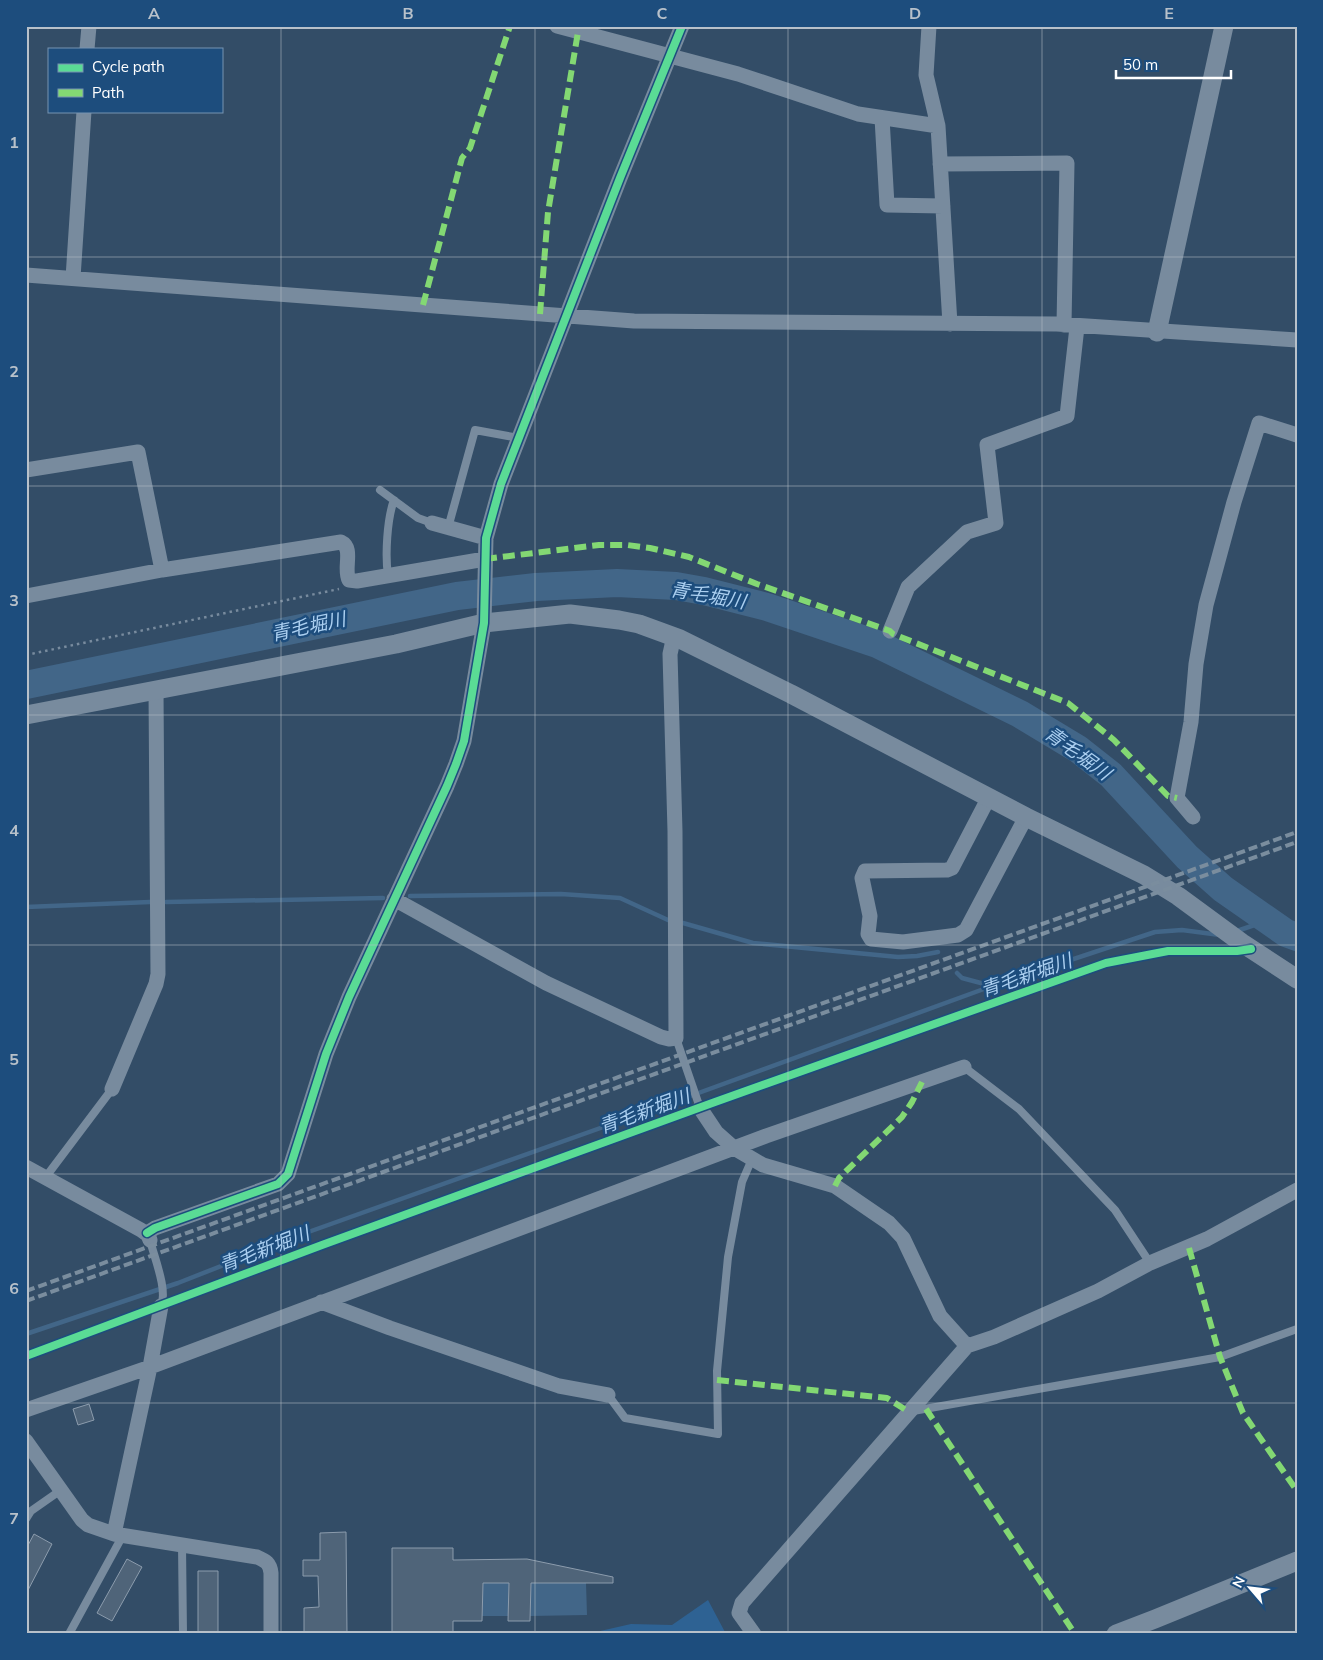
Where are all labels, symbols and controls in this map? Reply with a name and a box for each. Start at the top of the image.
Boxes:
text: A [148,3,160,23]
text: B [402,3,414,23]
text: C [657,3,668,23]
text: D [909,3,921,23]
text: E [1164,3,1174,23]
legend [48,48,222,112]
scale bar [1116,48,1230,80]
text: 50 m [1123,55,1158,74]
text: Cycle path [92,57,165,76]
text: Path [92,83,124,102]
text: 1 [9,132,19,152]
text: 2 [9,361,19,381]
water label: 青毛堀川 [668,577,749,614]
text: 3 [9,590,19,610]
water label: 青毛堀川 [268,606,350,646]
water label: 青毛堀川 [1040,721,1117,786]
text: 4 [9,820,19,840]
water label: 青毛新堀川 [977,948,1077,1002]
text: 5 [9,1049,19,1069]
water label: 青毛新堀川 [595,1083,695,1139]
water label: 青毛新堀川 [215,1220,315,1277]
text: 6 [9,1278,19,1298]
text: 7 [9,1508,19,1528]
north arrow [1226,1562,1276,1612]
text: N [1228,1573,1249,1591]

